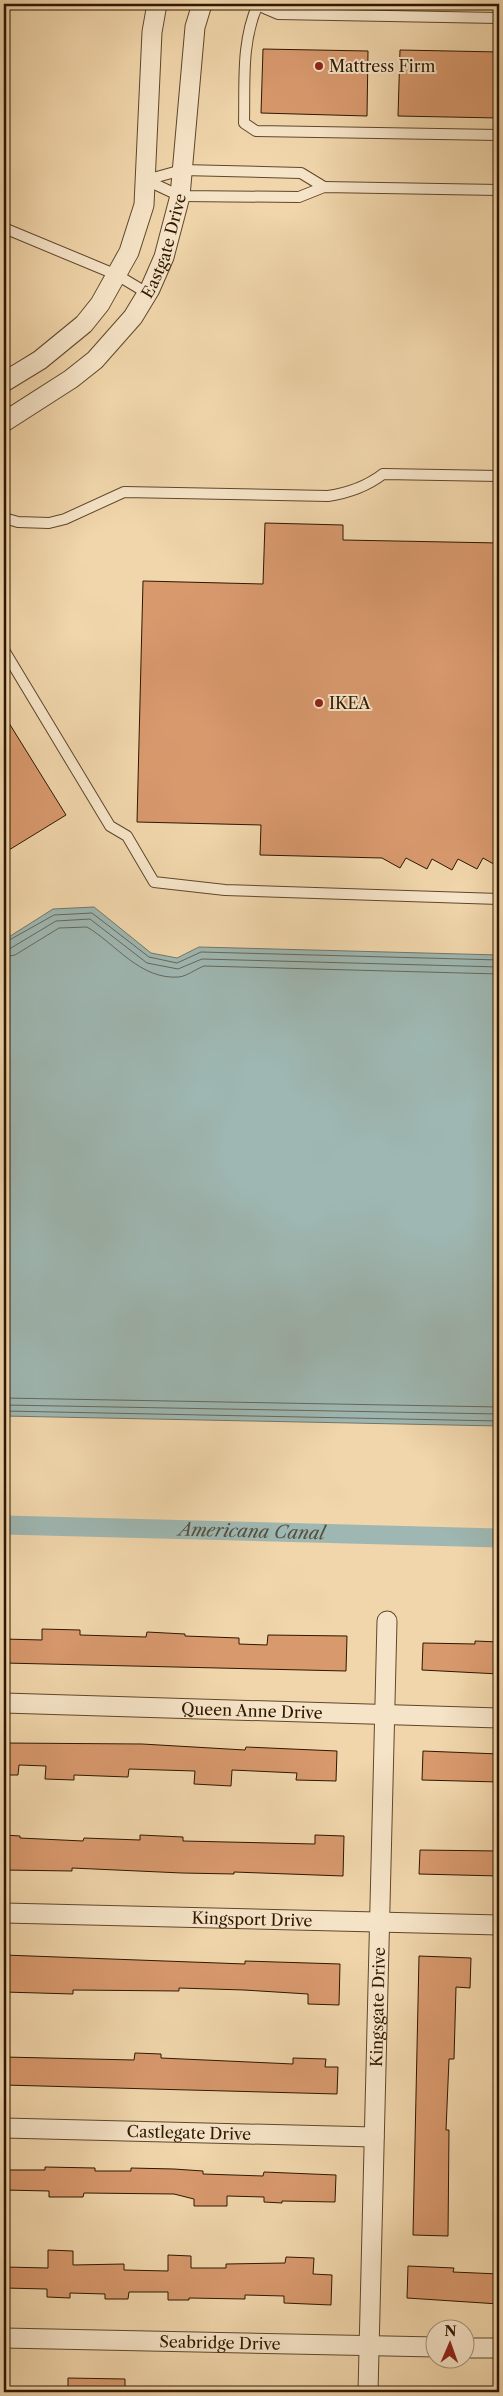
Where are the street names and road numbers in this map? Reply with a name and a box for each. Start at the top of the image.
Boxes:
street label: Eastgate Drive [137,191,190,302]
street label: Queen Anne Drive [181,1698,323,1723]
street label: Kingsport Drive [191,1908,313,1930]
street label: Kingsgate Drive [366,1947,389,2067]
street label: Castlegate Drive [127,2121,251,2144]
street label: Seabridge Drive [159,2331,281,2354]

